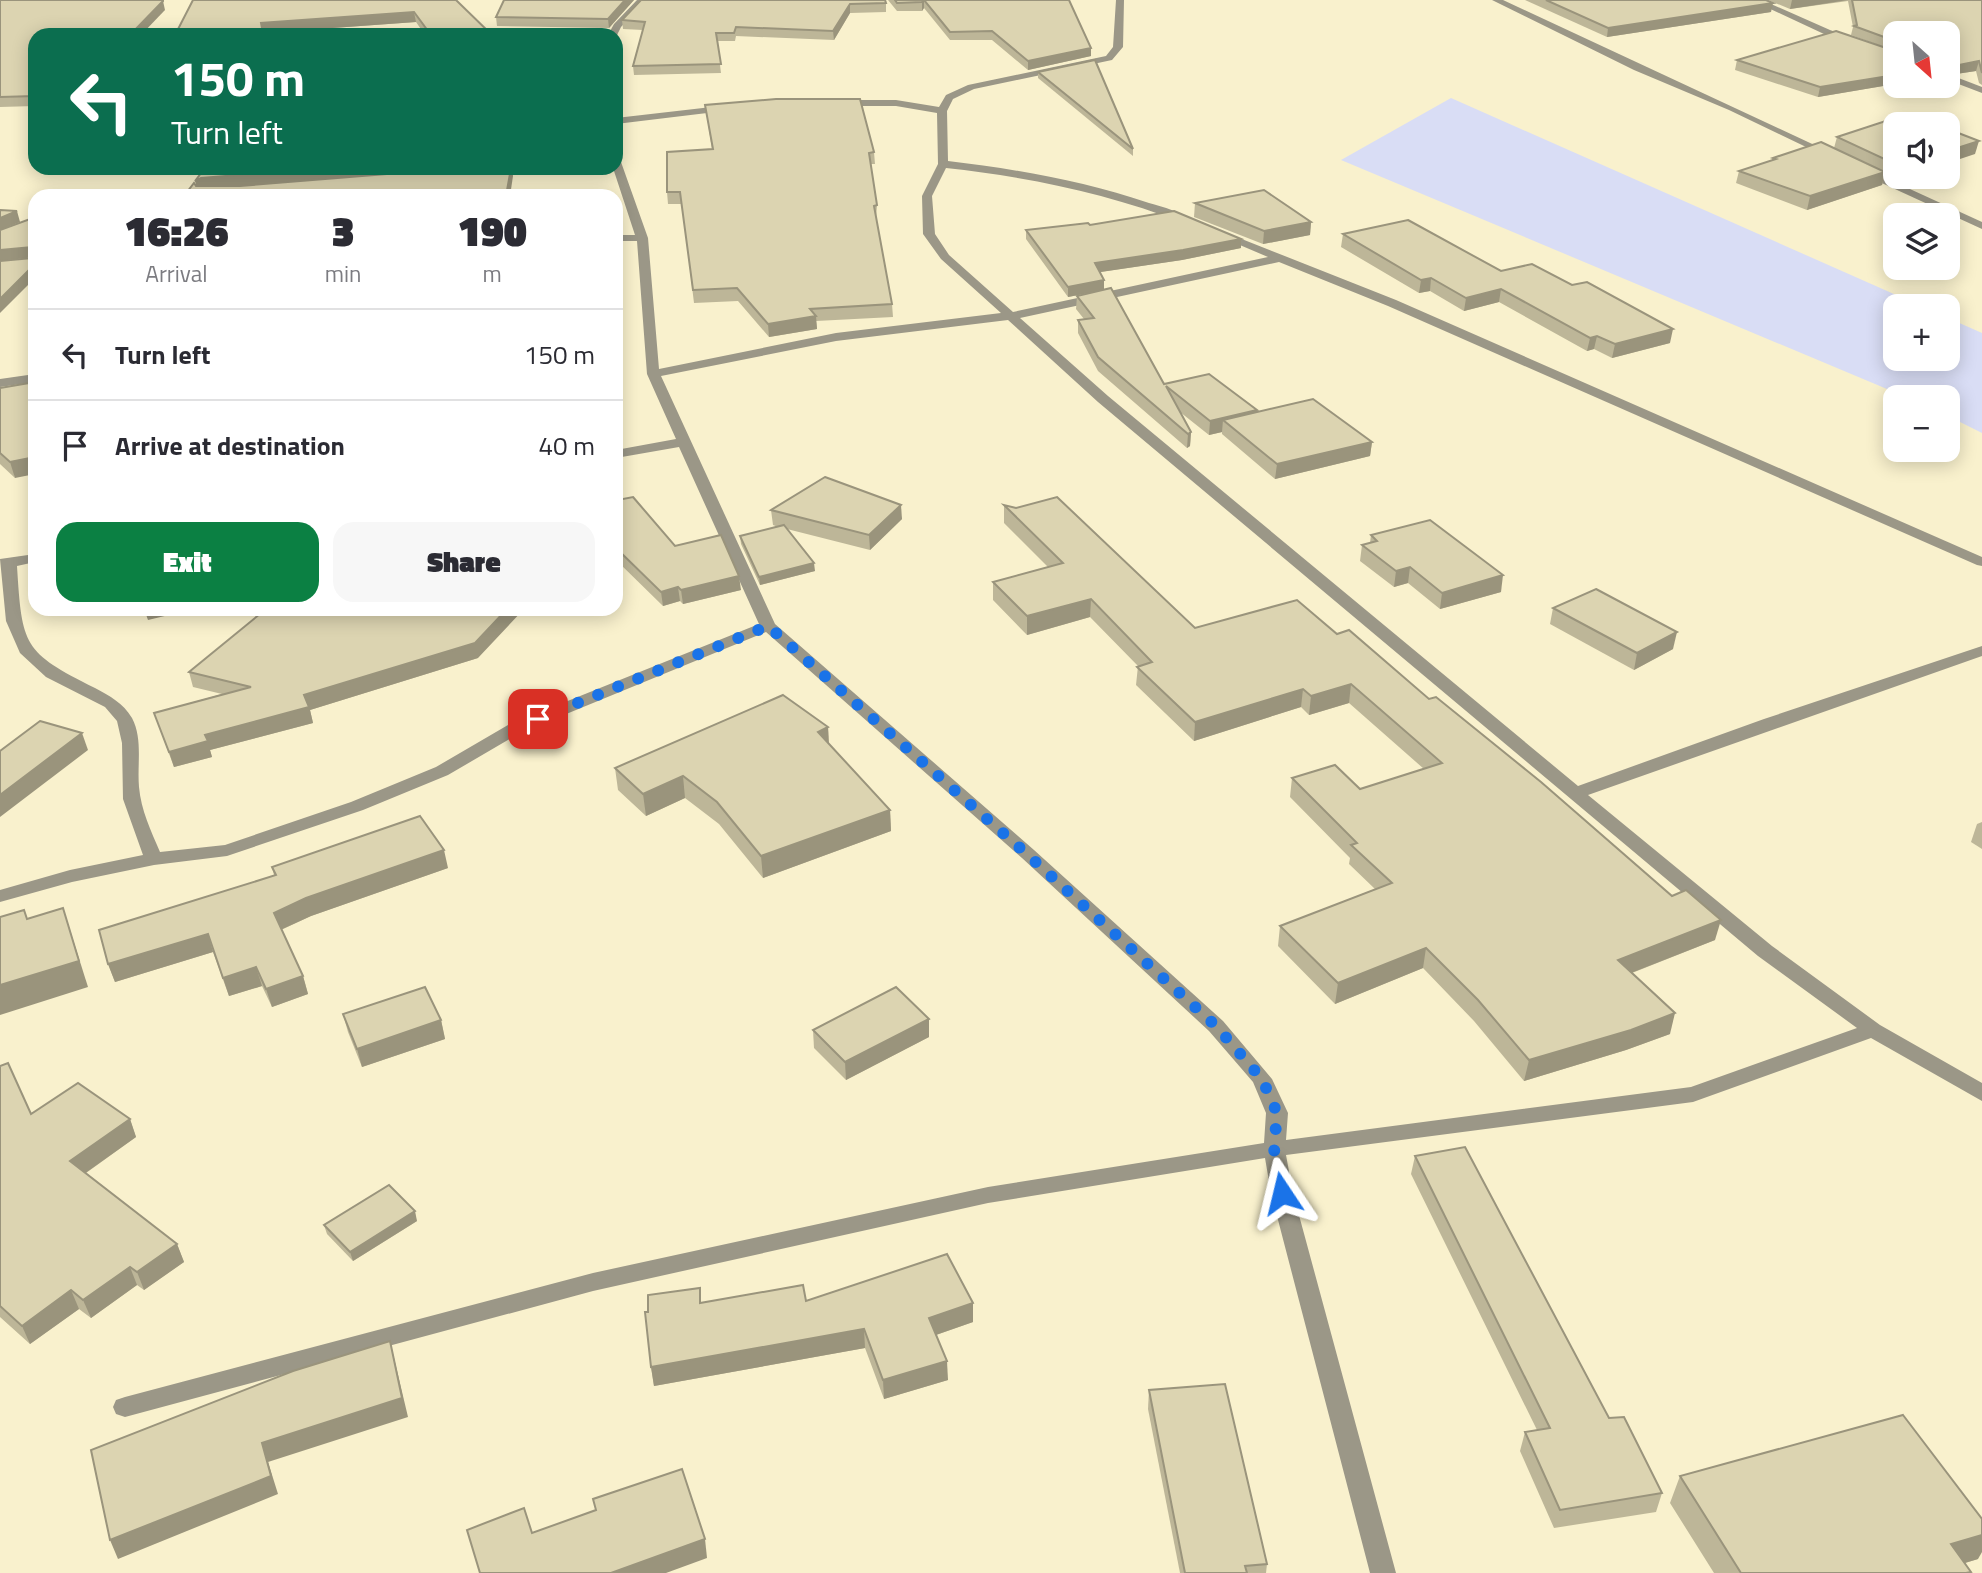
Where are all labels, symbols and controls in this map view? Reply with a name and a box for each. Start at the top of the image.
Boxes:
north arrow [1883,21,1960,98]
map controls [1883,21,1960,462]
text: 150 m [171,40,305,115]
icon: left [56,56,147,147]
text: Turn left [171,108,283,156]
button: sound [1883,112,1960,189]
text: 16:26 [124,198,229,262]
text: 3 [332,198,355,262]
text: 190 [458,198,527,262]
button: layers [1883,203,1960,280]
text: Arrival [145,256,208,291]
text: min [325,256,361,291]
text: m [483,256,502,291]
button: + [1883,294,1960,371]
text: Turn left [115,335,210,374]
text: 150 m [524,335,595,374]
icon: left [56,336,94,374]
button: − [1883,385,1960,462]
text: Arrive at destination [115,426,345,465]
text: 40 m [538,426,595,465]
icon: arrive [56,427,94,465]
button: Exit [56,522,319,602]
button: Share [333,522,595,602]
pin [508,689,568,749]
icon: arrive [519,700,557,738]
position arrow [1245,1156,1319,1230]

